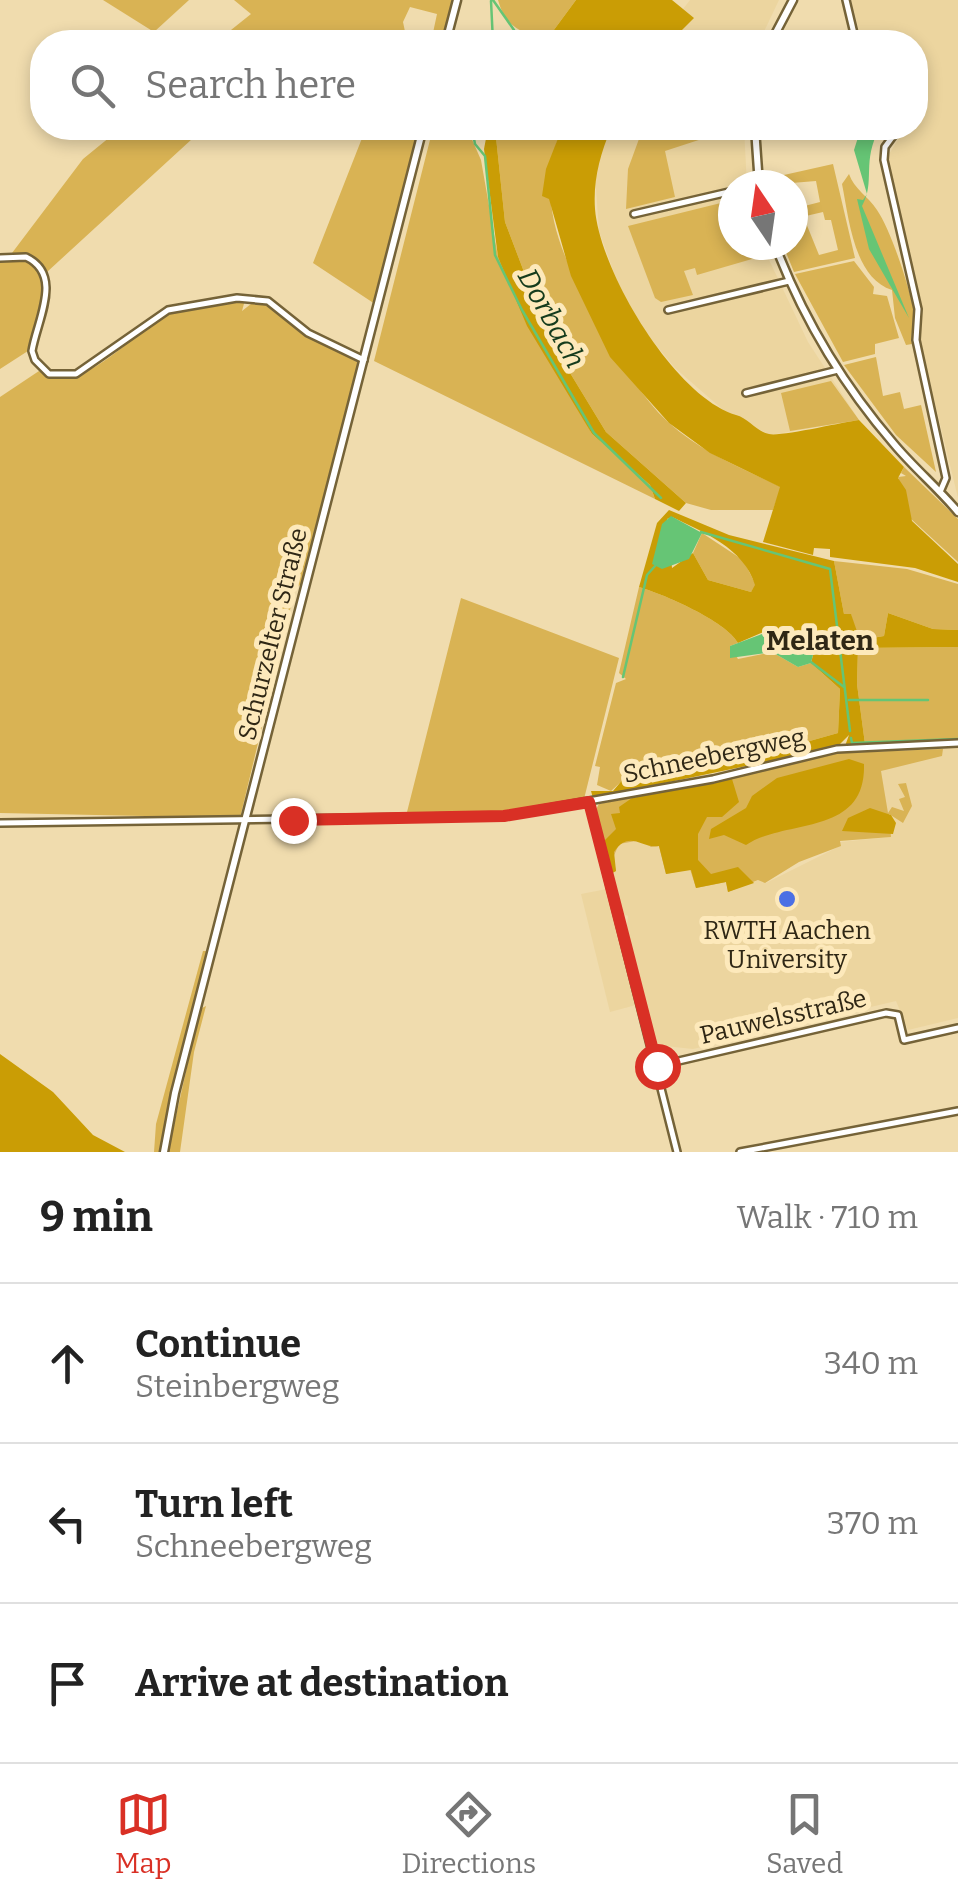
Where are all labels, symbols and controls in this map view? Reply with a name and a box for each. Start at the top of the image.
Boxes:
search box [30,30,928,140]
icon: search [65,58,120,113]
text: Search here [145,62,356,108]
north arrow [718,170,808,260]
water label: Dorbach [511,263,592,374]
street label: Schurzelter Straße [232,525,314,744]
district label: Melaten [766,624,874,657]
street label: Schneebergweg [620,722,808,790]
route end [271,798,317,844]
marker: RWTH Aachen University [776,888,798,910]
place label: RWTH Aachen University [703,916,871,975]
street label: Pauwelsstraße [697,983,869,1051]
route start [635,1044,681,1090]
text: 9 min [40,1192,153,1242]
text: Walk · 710 m [737,1198,918,1236]
text: Continue [135,1321,301,1367]
icon: ahead [40,1336,95,1391]
text: 340 m [824,1344,918,1382]
text: Steinbergweg [135,1367,340,1405]
text: Turn left [135,1481,293,1527]
icon: left [40,1496,95,1551]
text: 370 m [827,1504,918,1542]
text: Schneebergweg [135,1527,372,1565]
icon: arrive [40,1656,95,1711]
text: Arrive at destination [135,1660,508,1706]
tab: Map [115,1787,171,1880]
tab: Directions [401,1787,536,1880]
tab: Saved [766,1787,843,1880]

